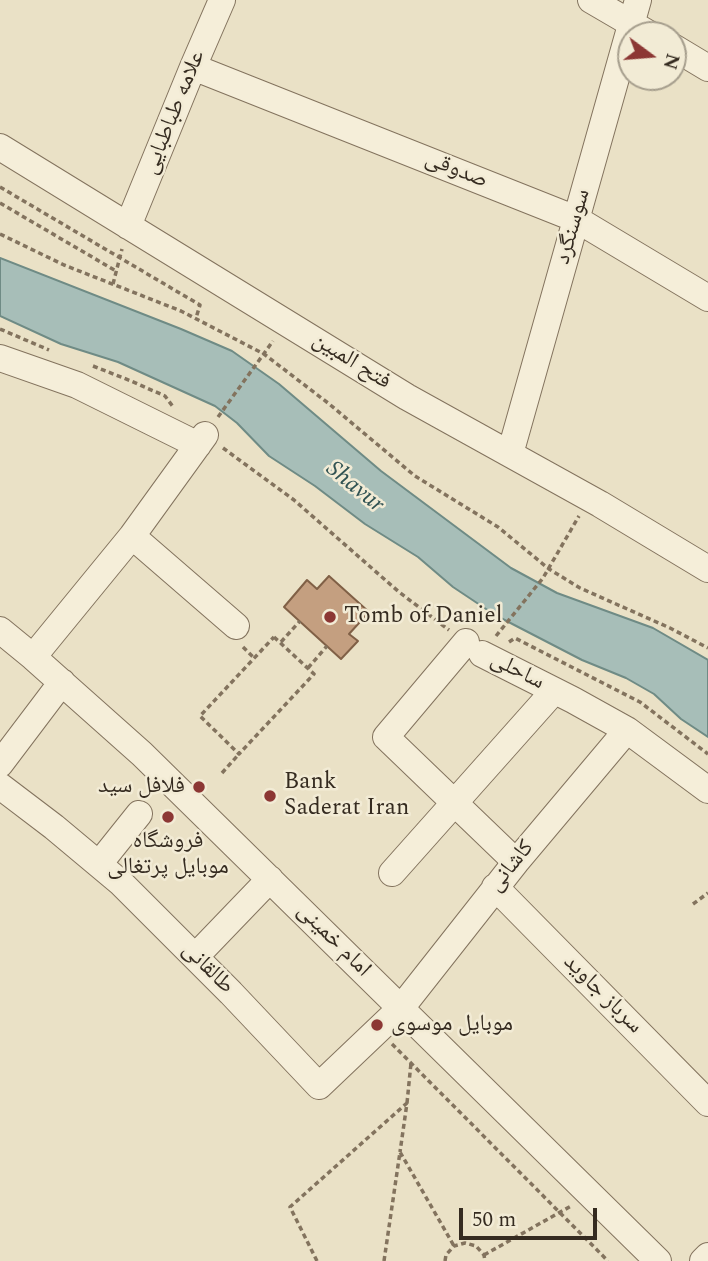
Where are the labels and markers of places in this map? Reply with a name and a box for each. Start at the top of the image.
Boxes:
place label: Tomb of Daniel [344,603,502,631]
marker: Tomb of Daniel [322,609,338,625]
place label: Bank Saderat Iran [284,769,409,823]
place label: فلافل سید [98,773,185,801]
marker: فلافل سید [191,779,207,795]
marker: Bank Saderat Iran [262,788,278,804]
marker: فروشگاه موبایل پرتغالی [160,809,176,825]
place label: فروشگاه موبایل پرتغالی [107,828,229,882]
place label: موبایل موسوى [391,1011,513,1039]
marker: موبایل موسوى [369,1017,385,1033]

